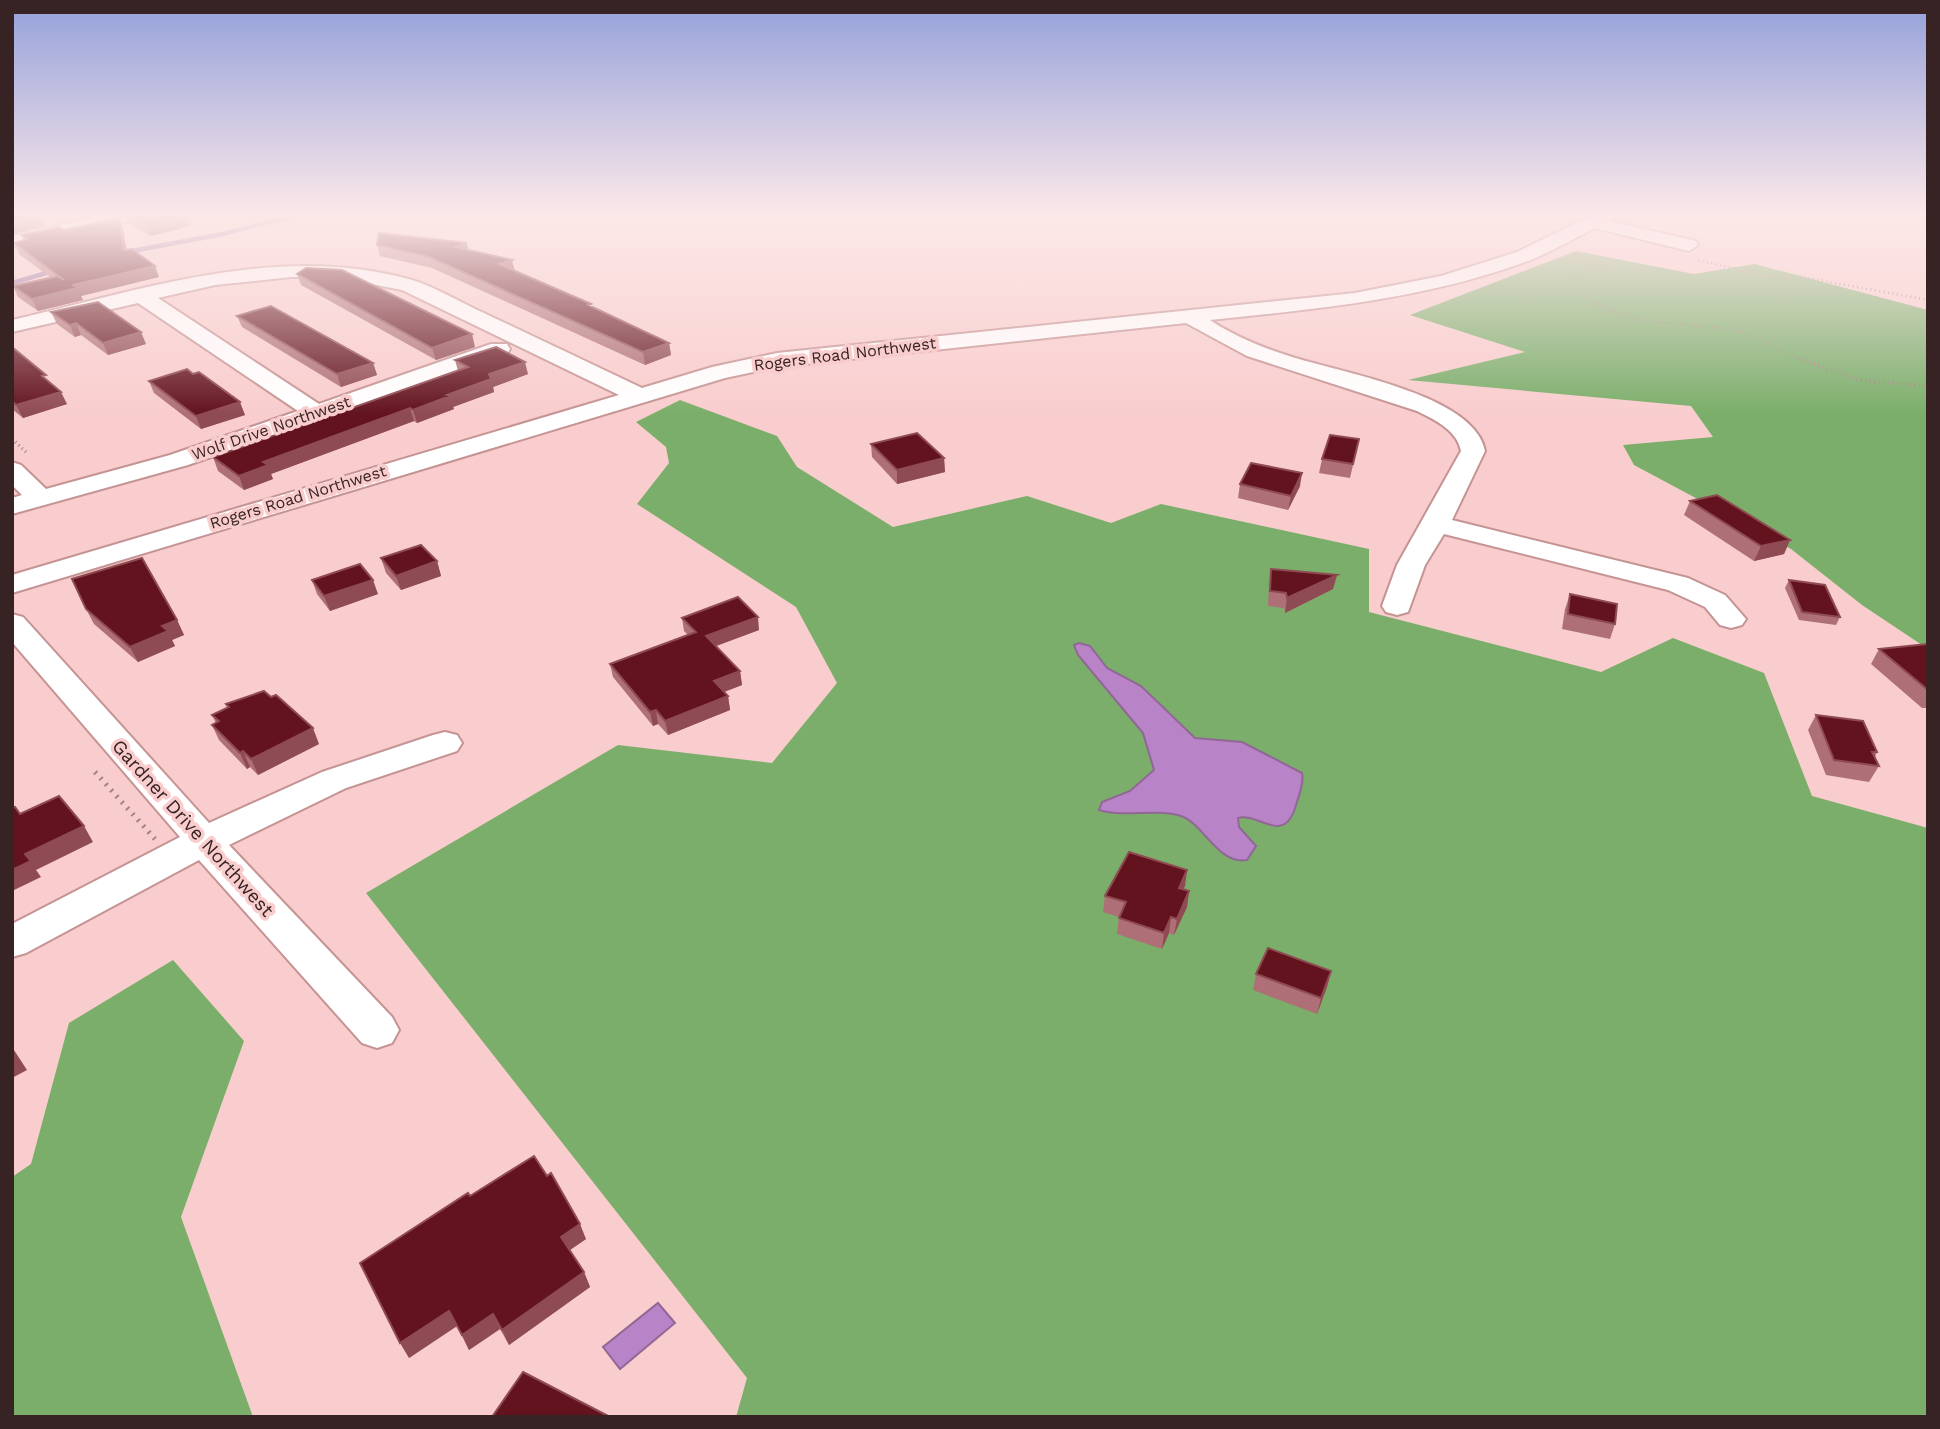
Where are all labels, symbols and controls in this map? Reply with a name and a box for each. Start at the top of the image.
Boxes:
street label: Rogers Road Northwest [753,333,938,375]
street label: Wolf Drive Northwest [189,392,353,464]
street label: Rogers Road Northwest [207,461,389,533]
street label: Gardner Drive Northwest [107,735,279,921]

